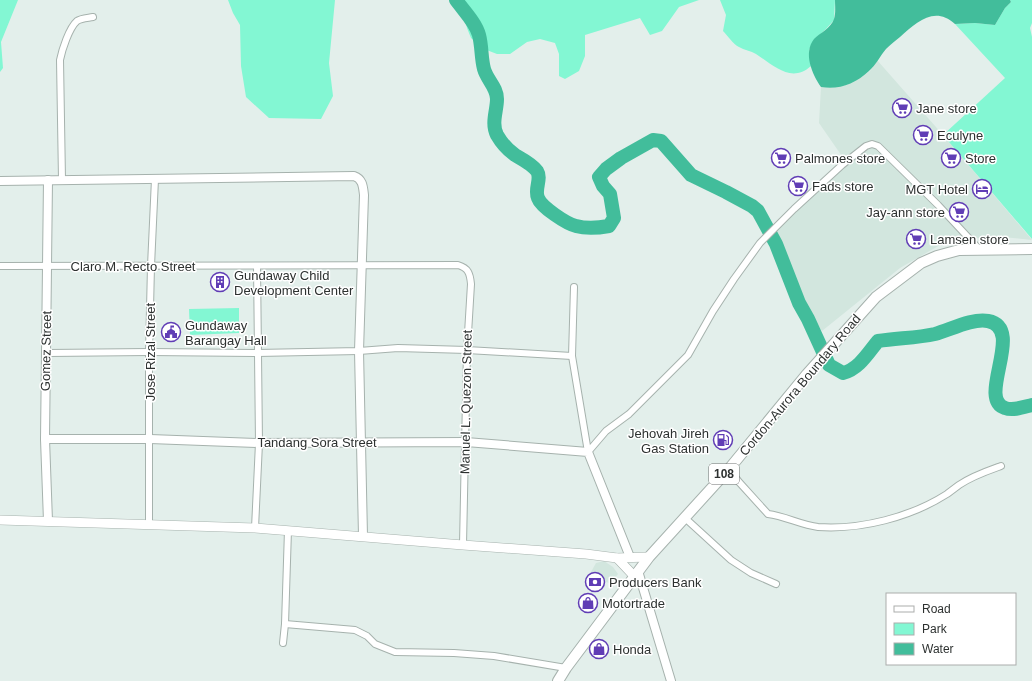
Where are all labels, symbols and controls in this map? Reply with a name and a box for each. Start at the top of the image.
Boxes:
supermarket icon: Jane store [891,97,913,119]
place label: Jane store [916,101,977,116]
supermarket icon: Eculyne [912,124,934,146]
place label: Eculyne [937,128,983,143]
supermarket icon: Palmones store [770,147,792,169]
supermarket icon: Store [940,147,962,169]
place label: Palmones store [795,151,885,166]
place label: Store [965,151,996,166]
supermarket icon: Fads store [787,175,809,197]
hotel icon: MGT Hotel [971,178,993,200]
place label: Fads store [812,179,873,194]
place label: MGT Hotel [905,182,968,197]
supermarket icon: Jay-ann store [948,201,970,223]
place label: Jay-ann store [866,205,945,220]
supermarket icon: Lamsen store [905,228,927,250]
place label: Lamsen store [930,232,1009,247]
street label: Claro M. Recto Street [71,259,196,274]
place label: Gundaway Child Development Center [234,268,354,298]
building icon: Gundaway Child Development Center [209,271,231,293]
street label: Jose Rizal Street [143,302,158,401]
street label: Gomez Street [38,310,54,391]
street label: Cordon-Aurora Boundary Road [736,311,864,459]
place label: Gundaway Barangay Hall [185,318,267,348]
public building icon: Gundaway Barangay Hall [160,321,182,343]
street label: Manuel L. Quezon Street [457,329,475,474]
place label: Jehovah Jireh Gas Station [628,426,709,456]
fuel station icon: Jehovah Jireh Gas Station [712,429,734,451]
street label: Tandang Sora Street [257,435,377,450]
road number: 108 [709,464,739,484]
bank icon: Producers Bank [584,571,606,593]
place label: Producers Bank [609,575,702,590]
shop icon: Motortrade [577,592,599,614]
legend [886,593,1016,665]
place label: Motortrade [602,596,665,611]
text: Road [922,602,951,616]
text: Park [922,622,948,636]
shop icon: Honda [588,638,610,660]
place label: Honda [613,642,652,657]
text: Water [922,642,954,656]

